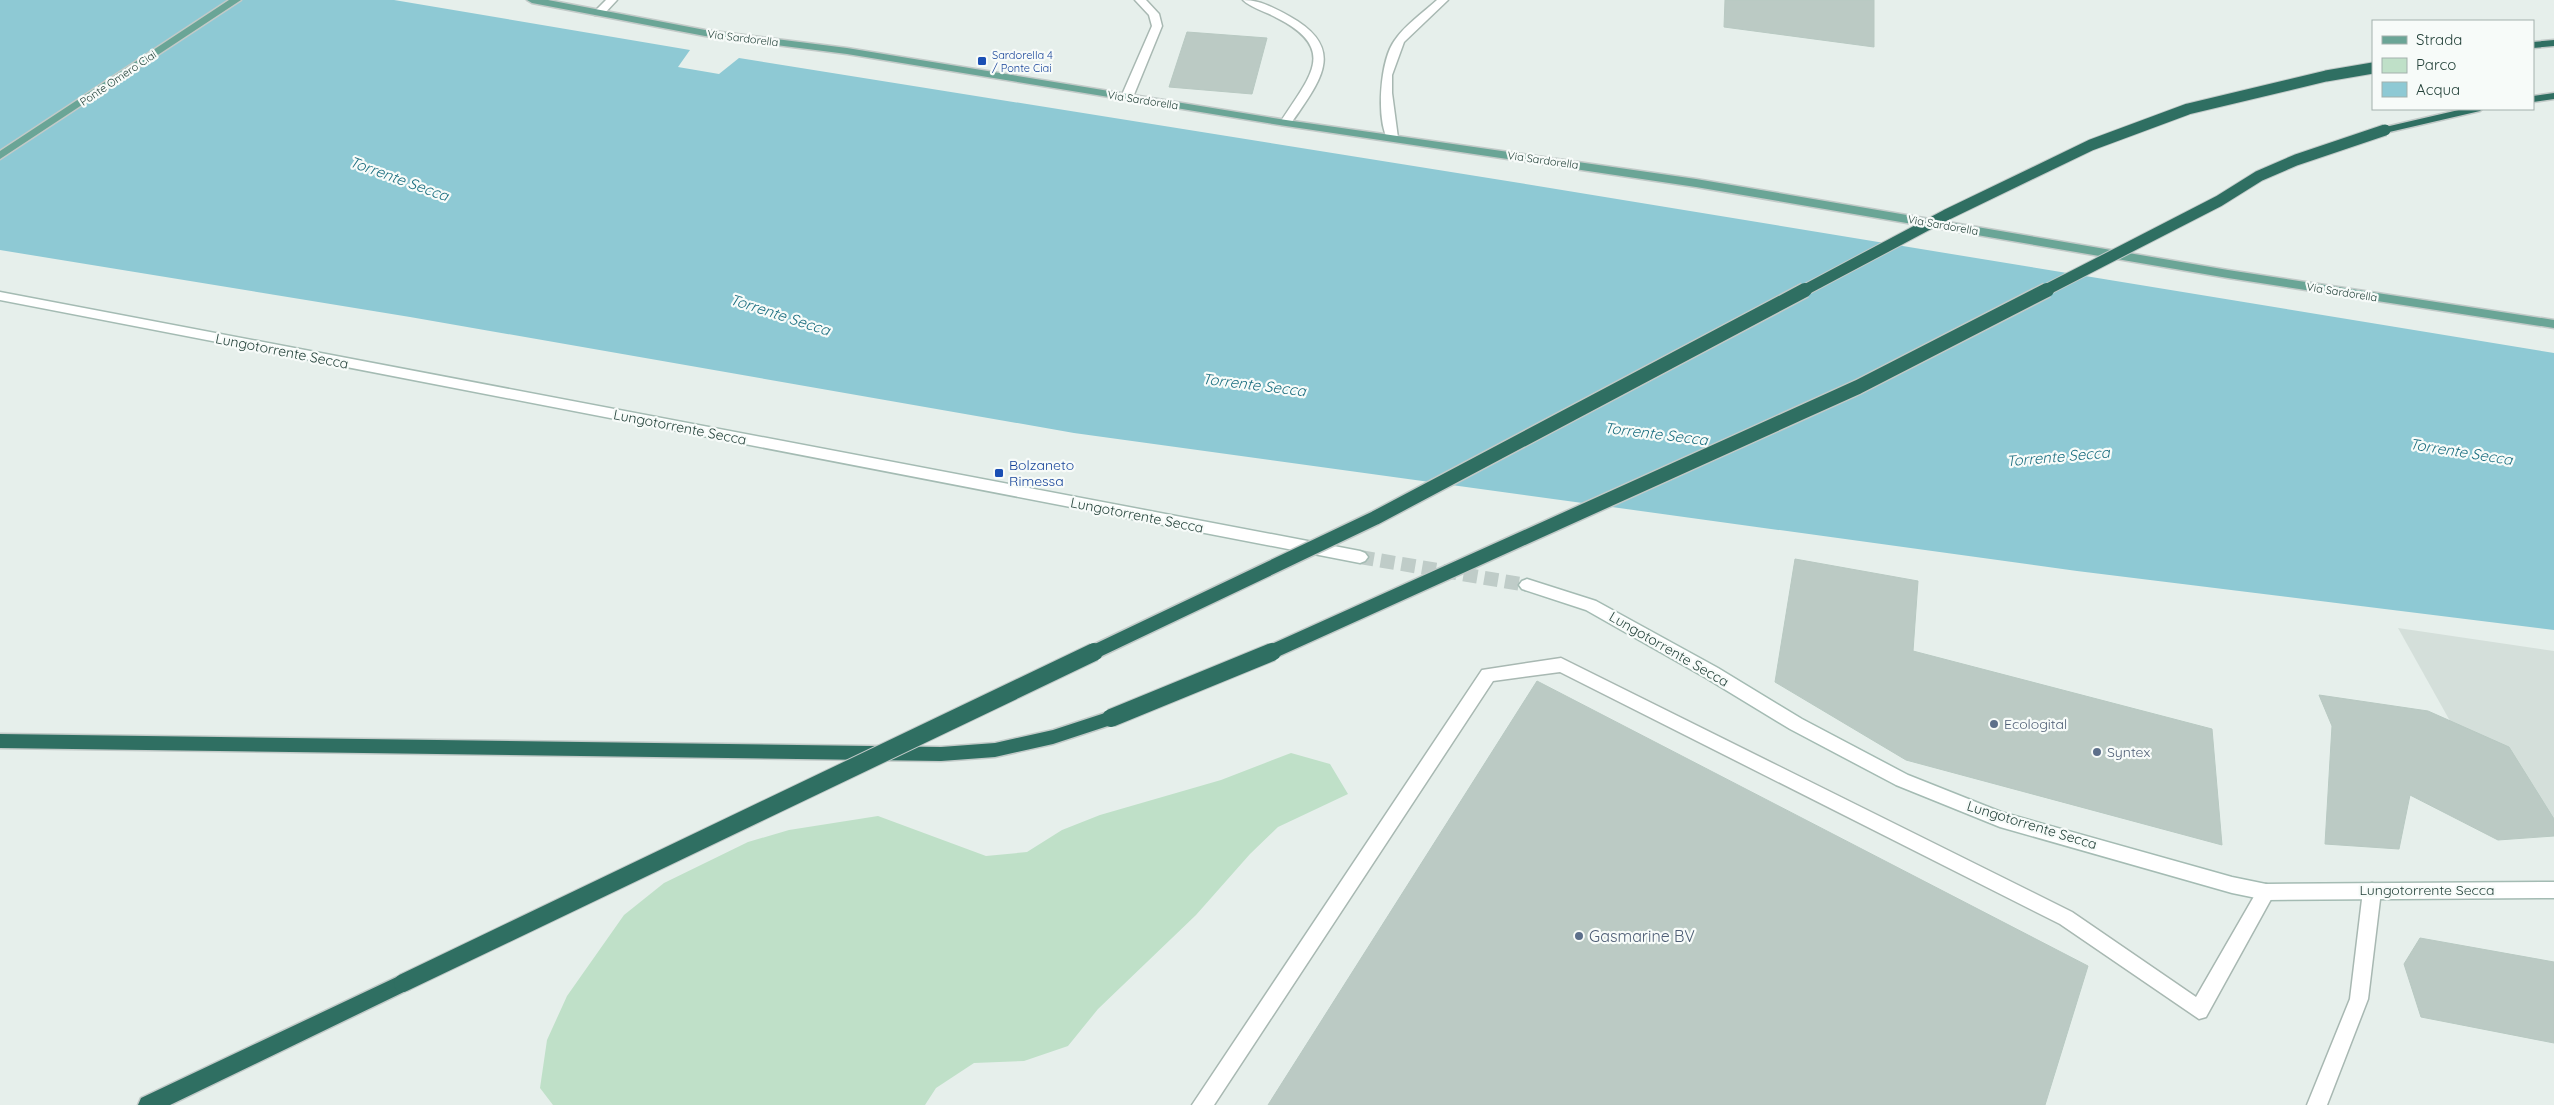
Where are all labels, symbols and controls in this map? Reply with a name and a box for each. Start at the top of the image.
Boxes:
legend [2372,20,2534,110]
street label: Via Sardorella [707,27,779,49]
text: Strada [2416,30,2462,49]
street label: Ponte Omero Ciai [77,47,159,109]
place label: Sardorella 4 / Ponte Ciai [992,48,1053,75]
marker: Sardorella 4 / Ponte Ciai [976,55,988,67]
text: Parco [2416,55,2456,74]
text: Acqua [2416,80,2460,99]
street label: Via Sardorella [1107,87,1179,113]
street label: Via Sardorella [1507,148,1579,172]
water label: Torrente Secca [347,152,452,206]
street label: Via Sardorella [1907,212,1979,238]
street label: Via Sardorella [2306,279,2378,305]
water label: Torrente Secca [728,289,833,340]
street label: Lungotorrente Secca [214,329,350,373]
water label: Torrente Secca [1201,369,1308,400]
street label: Lungotorrente Secca [612,405,748,449]
water label: Torrente Secca [1603,418,1710,449]
water label: Torrente Secca [2408,434,2515,469]
water label: Torrente Secca [2005,442,2111,470]
place label: Bolzaneto Rimessa [1009,456,1074,490]
marker: Bolzaneto Rimessa [993,467,1005,479]
street label: Lungotorrente Secca [1069,493,1205,537]
street label: Lungotorrente Secca [1606,607,1732,691]
place label: Ecologital [2004,715,2067,733]
marker: Ecologital [1988,718,2000,730]
place label: Syntex [2107,743,2150,761]
marker: Syntex [2091,746,2103,758]
street label: Lungotorrente Secca [1965,797,2099,853]
street label: Lungotorrente Secca [2359,881,2495,899]
place label: Gasmarine BV [1589,926,1695,946]
marker: Gasmarine BV [1573,930,1585,942]

